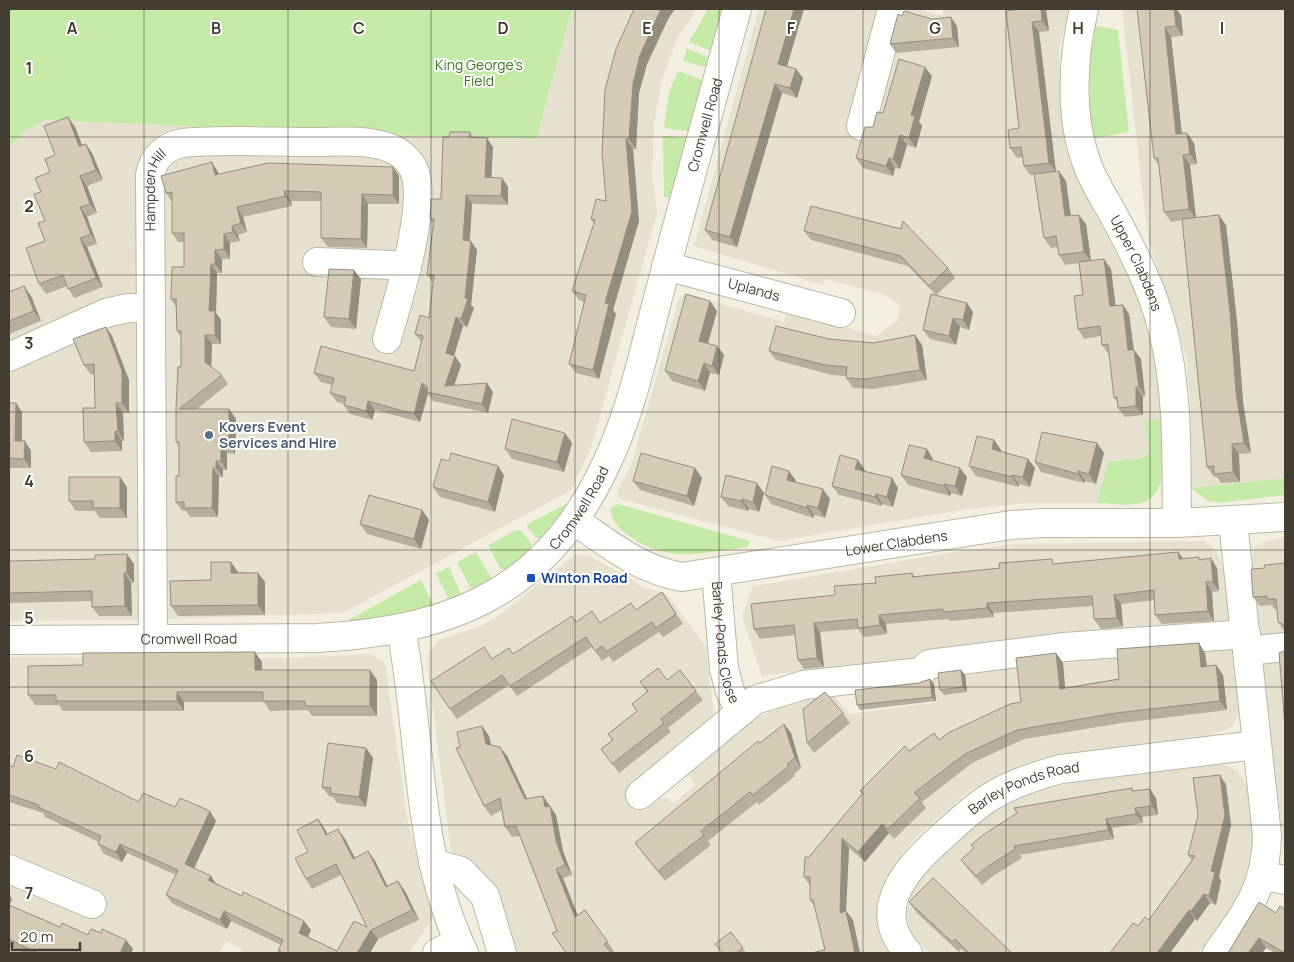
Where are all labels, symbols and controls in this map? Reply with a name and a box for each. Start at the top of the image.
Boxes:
text: A [67,17,78,39]
text: B [211,17,221,39]
text: C [353,17,365,39]
text: D [497,17,509,39]
text: E [642,17,652,39]
text: F [787,17,796,39]
text: G [929,17,941,39]
text: H [1072,17,1084,39]
text: I [1220,17,1224,39]
park label: King George's Field [435,55,523,90]
text: 1 [25,57,33,79]
street label: Cromwell Road [682,76,726,174]
street label: Hampden Hill [140,143,170,231]
text: 2 [24,195,34,217]
street label: Upper Clabdens [1106,212,1167,313]
street label: Uplands [726,273,782,305]
text: 3 [24,332,34,354]
place label: Kovers Event Services and Hire [219,417,337,452]
marker: Kovers Event Services and Hire [203,429,215,441]
street label: Cromwell Road [545,463,613,553]
text: 4 [24,470,34,492]
street label: Lower Clabdens [844,525,949,560]
place label: Winton Road [541,568,628,587]
marker: Winton Road [525,572,537,584]
street label: Barley Ponds Close [708,580,744,706]
text: 5 [24,607,34,629]
street label: Cromwell Road [141,629,237,648]
text: 6 [24,745,34,767]
street label: Barley Ponds Road [964,757,1081,818]
text: 7 [25,882,33,904]
scale bar [12,920,80,952]
text: 20 m [20,926,53,947]

